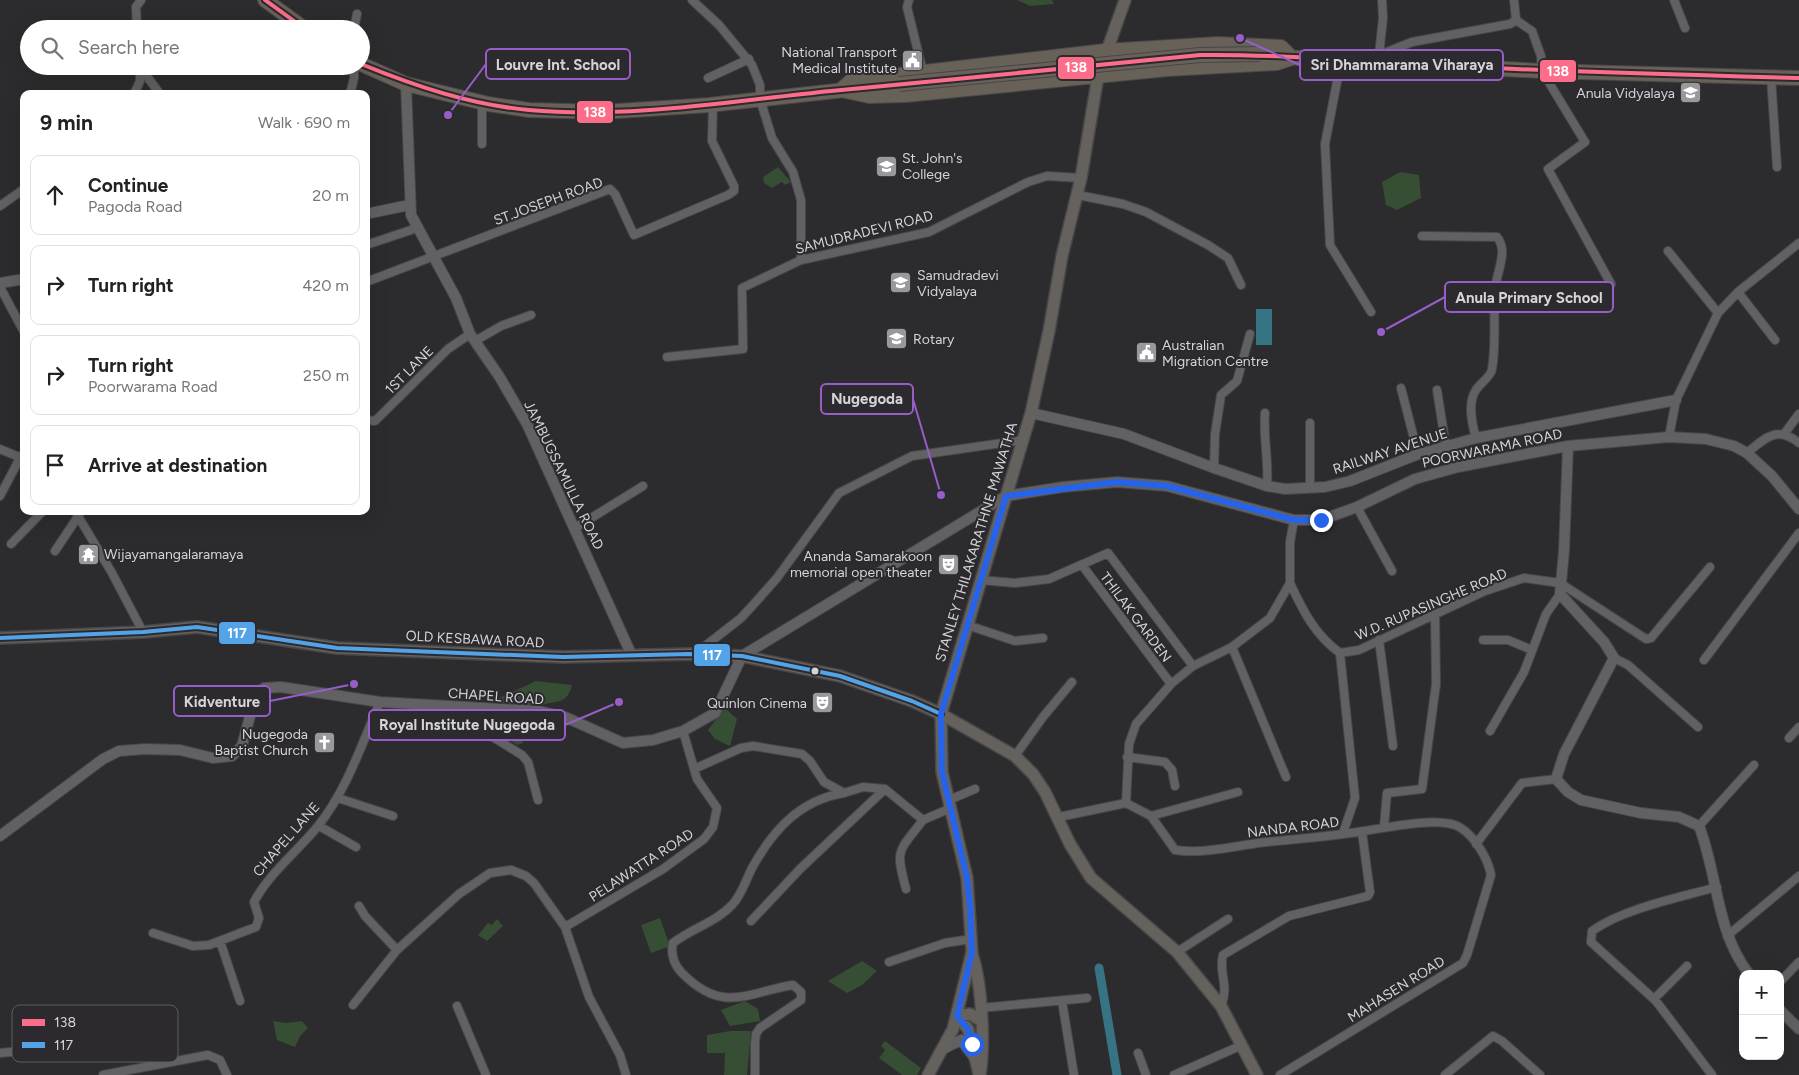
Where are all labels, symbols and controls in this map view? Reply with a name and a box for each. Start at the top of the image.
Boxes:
search box [20,20,370,75]
icon: search [38,34,66,62]
text: Search here [78,36,180,59]
place label: National Transport Medical Institute [781,44,897,77]
public building icon: National Transport Medical Institute [901,48,925,72]
callout: Louvre Int. School [486,49,630,79]
callout: Sri Dhammarama Viharaya [1300,50,1503,80]
text: Louvre Int. School [496,56,620,74]
line badge: 138 [1057,56,1095,80]
text: Sri Dhammarama Viharaya [1311,56,1494,74]
text: 138 [1065,59,1087,76]
line badge: 138 [1539,59,1577,83]
text: 138 [1547,63,1569,80]
school or university icon: Anula Vidyalaya [1679,81,1703,105]
place label: Anula Vidyalaya [1576,85,1675,102]
line badge: 138 [576,100,614,124]
text: 138 [584,104,606,121]
text: 9 min [40,110,93,135]
text: Walk · 690 m [258,113,350,132]
place label: St. John's College [902,150,963,183]
school or university icon: St. John's College [874,154,898,178]
text: Continue [88,174,168,197]
street label: ST.JOSEPH ROAD [491,174,605,229]
icon: ahead [41,181,69,209]
text: 20 m [312,186,349,205]
text: Pagoda Road [88,197,182,216]
street label: SAMUDRADEVI ROAD [793,207,935,258]
place label: Samudradevi Vidyalaya [917,267,999,300]
icon: right [41,271,69,299]
school or university icon: Samudradevi Vidyalaya [889,271,913,295]
text: Turn right [88,274,174,297]
text: 420 m [302,276,349,295]
callout: Anula Primary School [1445,282,1613,312]
text: Anula Primary School [1455,289,1603,307]
school or university icon: Rotary [885,327,909,351]
place label: Rotary [913,331,955,348]
place label: Australian Migration Centre [1162,337,1269,370]
public building icon: Australian Migration Centre [1134,341,1158,365]
street label: 1ST LANE [382,343,437,398]
text: Turn right [88,354,174,377]
icon: right [41,361,69,389]
text: 250 m [303,366,349,385]
text: Poorwarama Road [88,377,218,396]
callout: Nugegoda [821,384,913,414]
text: Nugegoda [831,390,903,408]
street label: JAMBUGSAMULLA ROAD [520,398,607,553]
street label: STANLEY THILAKARATHNE MAWATHA [932,420,1021,664]
street label: RAILWAY AVENUE [1331,425,1450,478]
street label: POORWARAMA ROAD [1420,425,1564,472]
icon: arrive [41,451,69,479]
text: Arrive at destination [88,454,267,477]
route end [1310,509,1333,532]
temple icon: Wijayamangalaramaya [76,542,100,566]
place label: Wijayamangalaramaya [104,546,243,563]
place label: Ananda Samarakoon memorial open theater [790,548,932,581]
theatre icon: Ananda Samarakoon memorial open theater [936,552,960,576]
street label: W.D. RUPASINGHE ROAD [1353,565,1510,644]
street label: THILAK GARDEN [1096,569,1175,666]
line badge: 117 [218,621,256,645]
text: 117 [227,625,247,642]
street label: OLD KESBAWA ROAD [405,627,545,652]
line badge: 117 [693,643,731,667]
text: 117 [702,647,722,664]
unlabelled marker [810,666,820,676]
street label: CHAPEL ROAD [448,685,544,708]
callout: Kidventure [174,686,270,716]
theatre icon: Quinlon Cinema [811,691,835,715]
text: Kidventure [184,693,261,711]
place label: Quinlon Cinema [707,695,807,712]
callout: Royal Institute Nugegoda [369,710,565,740]
text: Royal Institute Nugegoda [379,716,555,734]
place label: Nugegoda Baptist Church [214,726,308,759]
church icon: Nugegoda Baptist Church [312,730,336,754]
street label: CHAPEL LANE [249,799,323,880]
street label: NANDA ROAD [1246,813,1340,842]
street label: PELAWATTA ROAD [586,825,697,906]
street label: MAHASEN ROAD [1345,953,1448,1026]
map controls [1739,970,1784,1060]
button: + [1739,970,1784,1015]
legend [12,1005,178,1062]
text: 138 [54,1014,76,1031]
button: − [1739,1015,1784,1060]
route start [961,1033,984,1056]
text: 117 [54,1037,74,1054]

